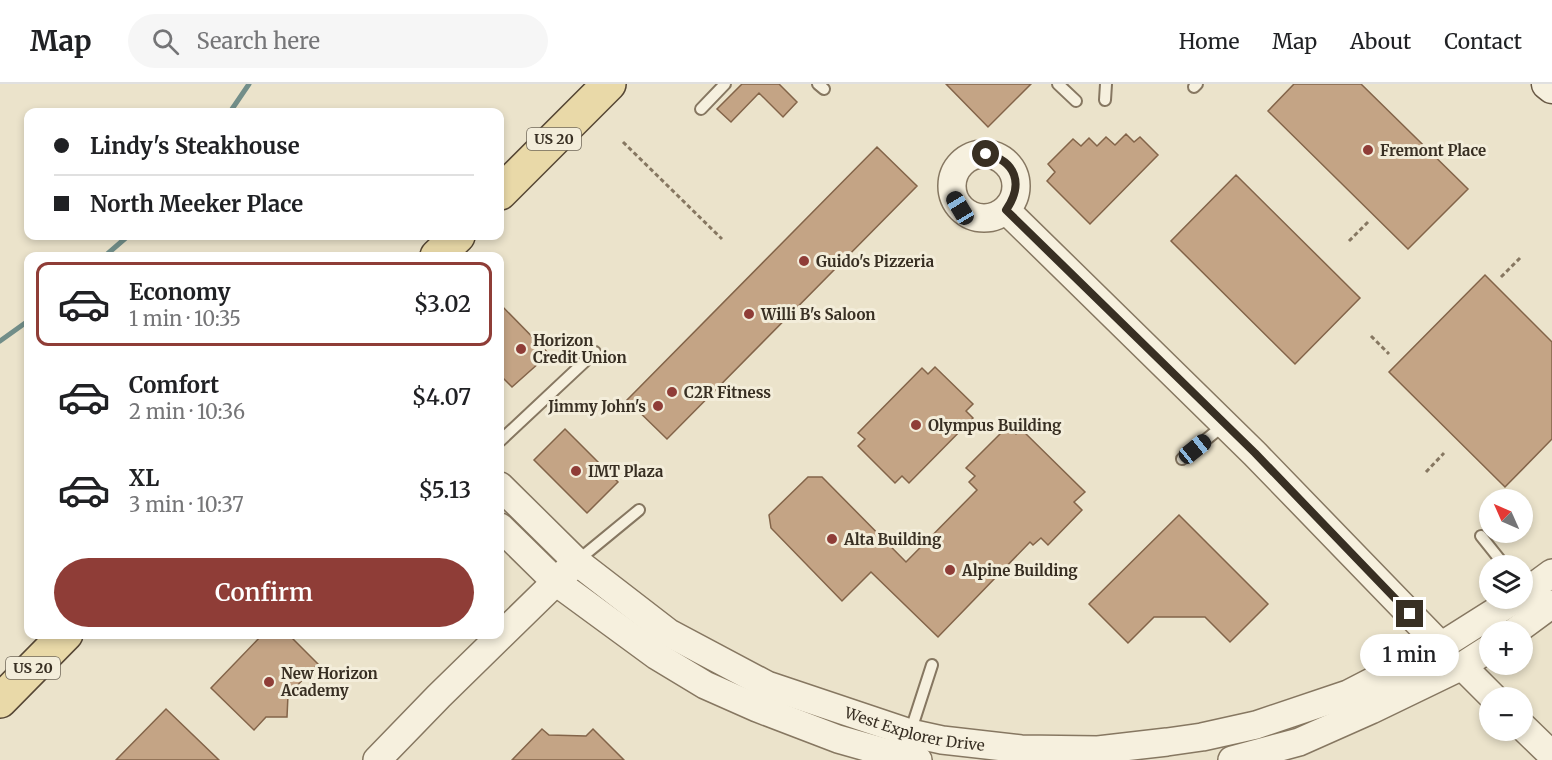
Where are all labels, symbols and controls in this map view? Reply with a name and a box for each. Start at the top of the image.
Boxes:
search box [128,14,548,68]
text: Map [30,23,92,59]
icon: search [149,25,182,58]
text: Search here [197,27,320,55]
text: Home [1179,28,1239,55]
text: Map [1272,28,1317,55]
text: About [1350,28,1411,55]
text: Contact [1444,28,1522,55]
road number: US 20 [527,128,581,150]
text: Lindy's Steakhouse [90,132,300,160]
route start [972,140,999,167]
place label: Fremont Place [1380,141,1486,160]
marker: Fremont Place [1361,143,1375,157]
car [943,188,977,228]
text: North Meeker Place [90,190,303,218]
place label: Guido's Pizzeria [816,252,935,271]
marker: Guido's Pizzeria [797,254,811,268]
icon: car [57,277,111,331]
text: Economy [129,278,230,306]
text: $3.02 [414,290,471,318]
place label: Willi B's Saloon [760,305,876,324]
text: 1 min · 10:35 [129,306,241,331]
marker: Willi B's Saloon [742,307,756,321]
place label: Horizon Credit Union [533,331,627,367]
marker: Horizon Credit Union [514,342,528,356]
icon: car [57,370,111,424]
text: Comfort [129,371,219,399]
text: $4.07 [412,383,471,411]
place label: C2R Fitness [684,383,771,402]
marker: C2R Fitness [665,385,679,399]
place label: Jimmy John's [547,397,646,416]
text: 2 min · 10:36 [129,399,245,424]
marker: Jimmy John's [651,399,665,413]
place label: Olympus Building [928,416,1062,435]
marker: Olympus Building [909,418,923,432]
car [1175,431,1215,467]
place label: IMT Plaza [588,462,664,481]
icon: car [57,463,111,517]
text: XL [129,464,159,492]
marker: IMT Plaza [569,464,583,478]
text: $5.13 [419,476,471,504]
north arrow [1479,489,1533,543]
map controls [1479,489,1533,741]
text: 3 min · 10:37 [129,492,244,517]
place label: Alta Building [843,530,942,549]
marker: Alta Building [825,532,839,546]
button: layers [1479,555,1533,609]
button: Confirm [54,558,474,627]
place label: Alpine Building [961,561,1078,580]
marker: Alpine Building [943,563,957,577]
route end [1396,600,1423,627]
button: + [1479,621,1533,675]
callout: 1 min [1360,635,1460,677]
text: 1 min [1383,642,1436,667]
road number: US 20 [6,657,60,679]
place label: New Horizon Academy [280,664,378,700]
marker: New Horizon Academy [262,675,276,689]
button: − [1479,687,1533,741]
street label: West Explorer Drive [842,702,986,754]

